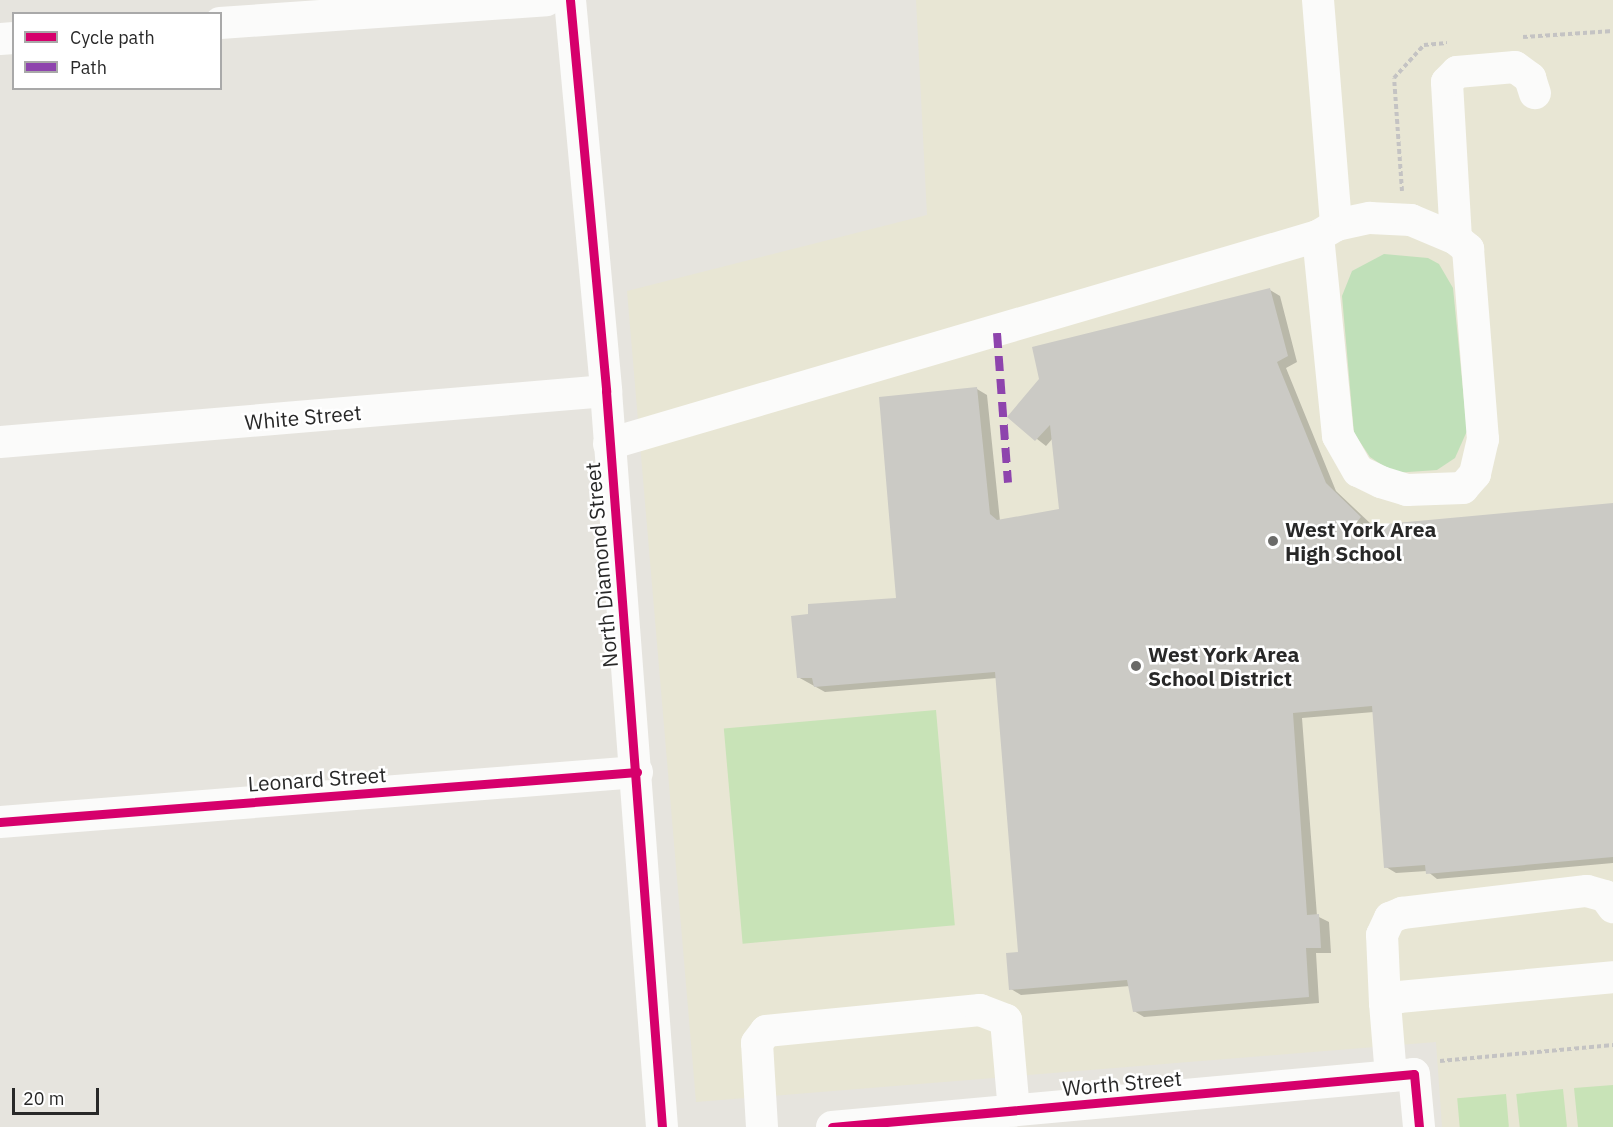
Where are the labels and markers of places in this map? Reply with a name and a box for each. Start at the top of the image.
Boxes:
place label: West York Area High School [1285,516,1436,566]
marker: West York Area High School [1266,534,1280,548]
place label: West York Area School District [1148,641,1299,691]
marker: West York Area School District [1129,659,1143,673]

